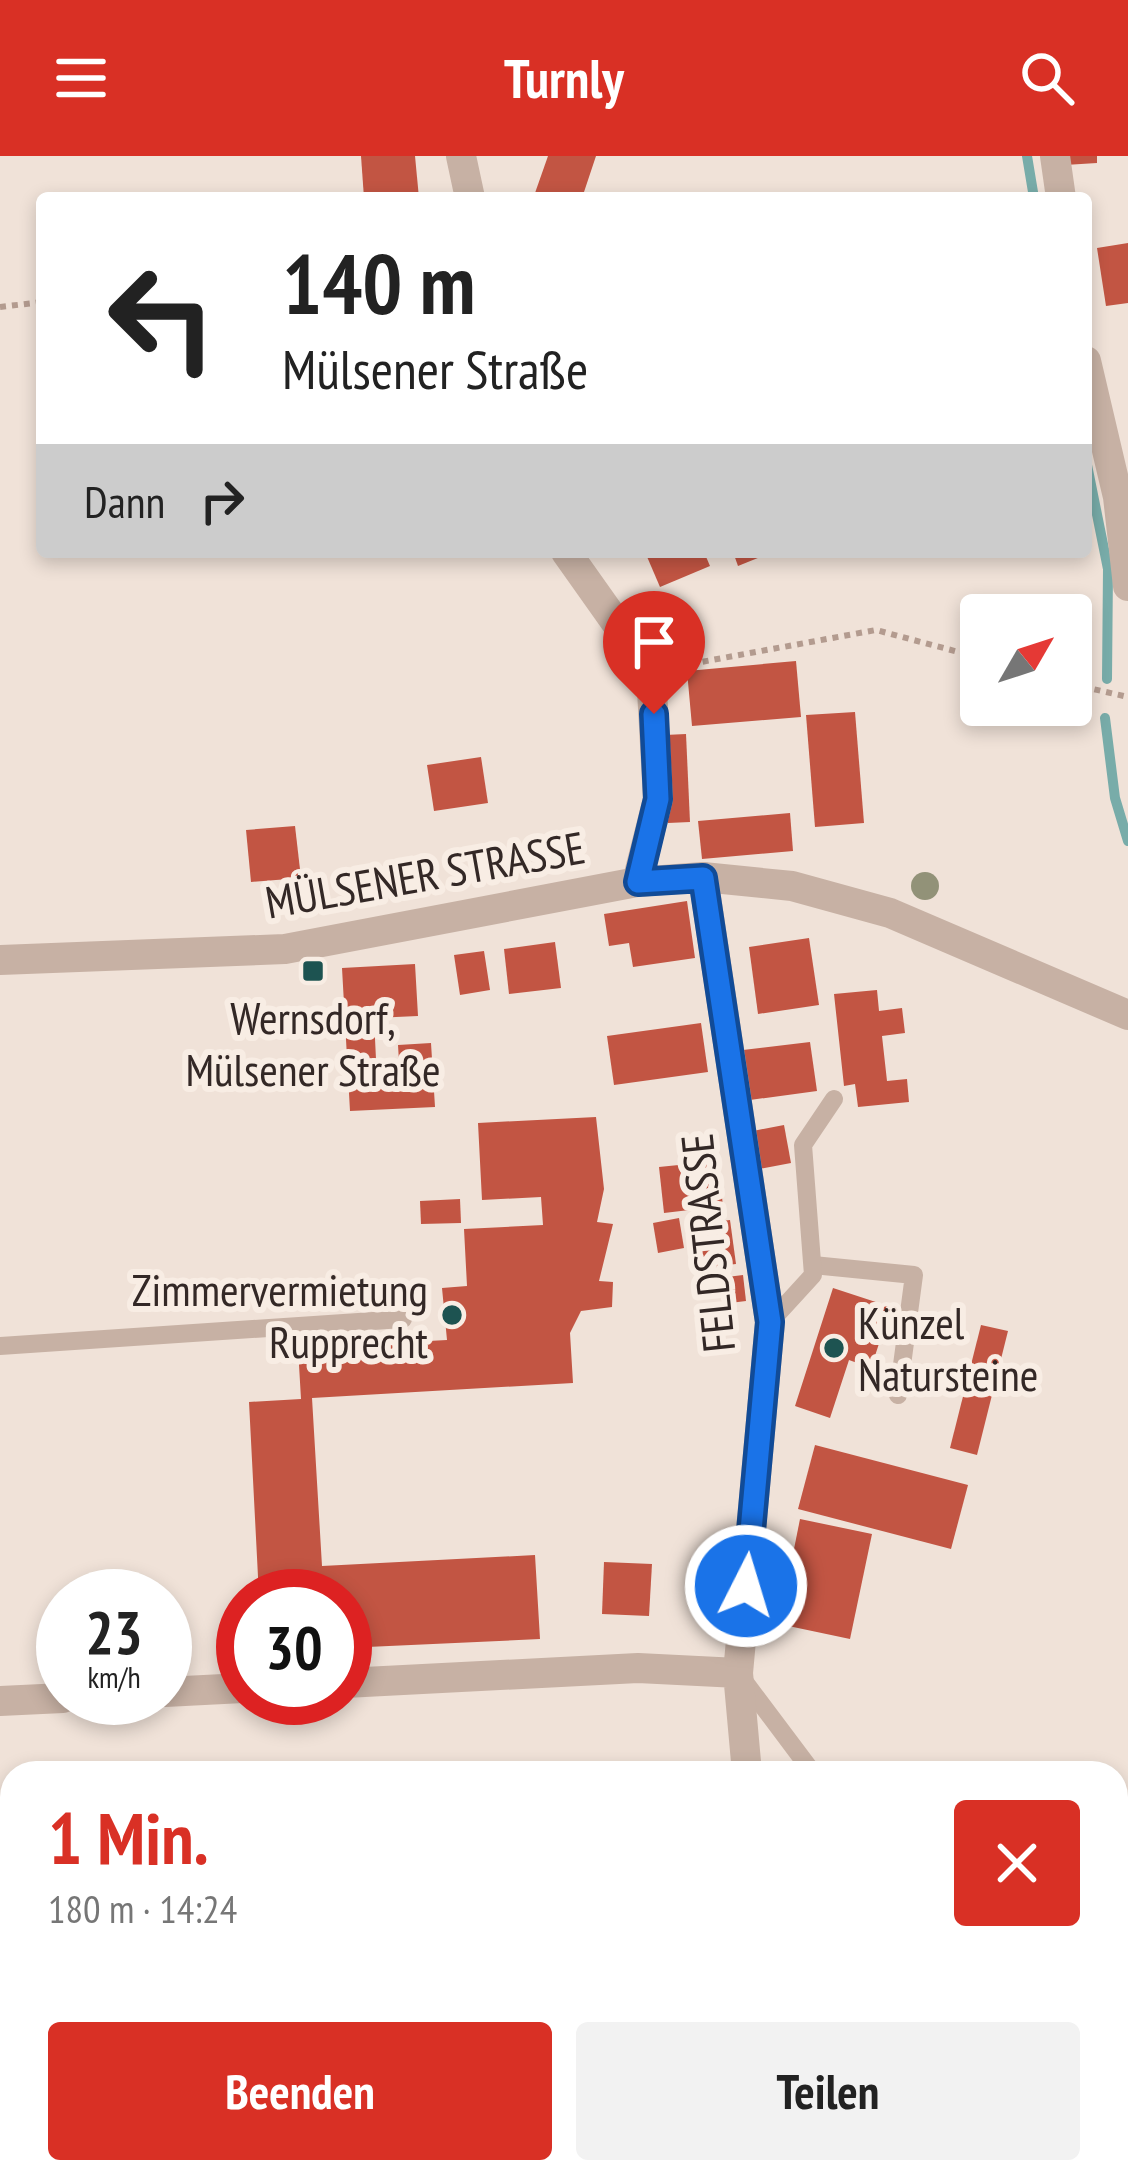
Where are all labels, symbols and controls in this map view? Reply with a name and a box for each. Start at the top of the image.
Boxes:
text: Turnly [504,43,624,113]
icon: menu [48,45,114,111]
icon: search [1014,45,1080,111]
text: 140 m [282,228,475,337]
icon: left [84,240,240,396]
text: Mülsener Straße [282,334,588,404]
icon: right [189,468,255,534]
text: Dann [84,472,165,530]
pin [603,591,705,714]
north arrow [960,594,1092,726]
map controls [960,594,1092,726]
icon: arrive [621,609,687,675]
street label: MÜLSENER STRASSE [261,817,589,931]
marker: Wernsdorf, Mülsener Straße [300,958,326,984]
place label: Wernsdorf, Mülsener Straße [185,988,441,1098]
street label: FELDSTRASSE [667,1131,747,1355]
place label: Zimmervermietung Rupprecht [132,1260,429,1370]
place label: Künzel Natursteine [858,1293,1038,1403]
marker: Zimmervermietung Rupprecht [439,1302,465,1328]
marker: Künzel Natursteine [821,1335,847,1361]
position arrow [683,1523,809,1649]
speed limit sign: 30 [216,1569,372,1725]
text: 23 [85,1593,143,1671]
text: km/h [87,1657,141,1696]
text: 1 Min. [48,1791,209,1884]
button: close [954,1800,1080,1926]
text: 180 m · 14:24 [48,1883,237,1934]
button: Beenden [48,2022,552,2160]
button: Teilen [576,2022,1080,2160]

